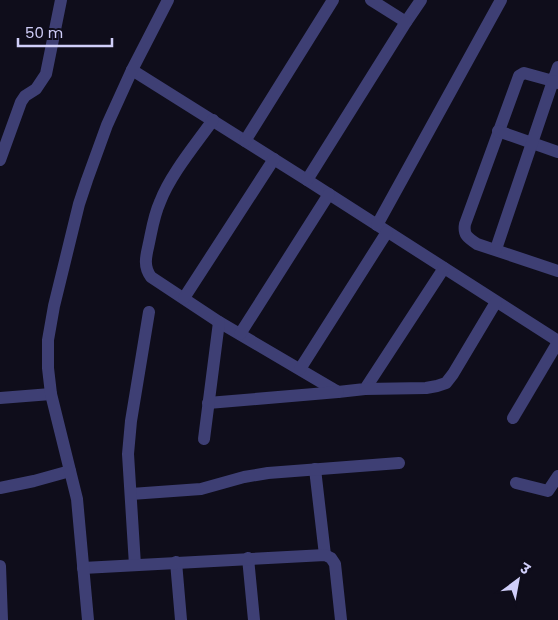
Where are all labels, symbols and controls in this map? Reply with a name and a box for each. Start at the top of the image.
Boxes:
scale bar [18,15,111,47]
text: 50 m [25,22,63,43]
north arrow [493,555,543,605]
text: उ [515,558,534,580]

